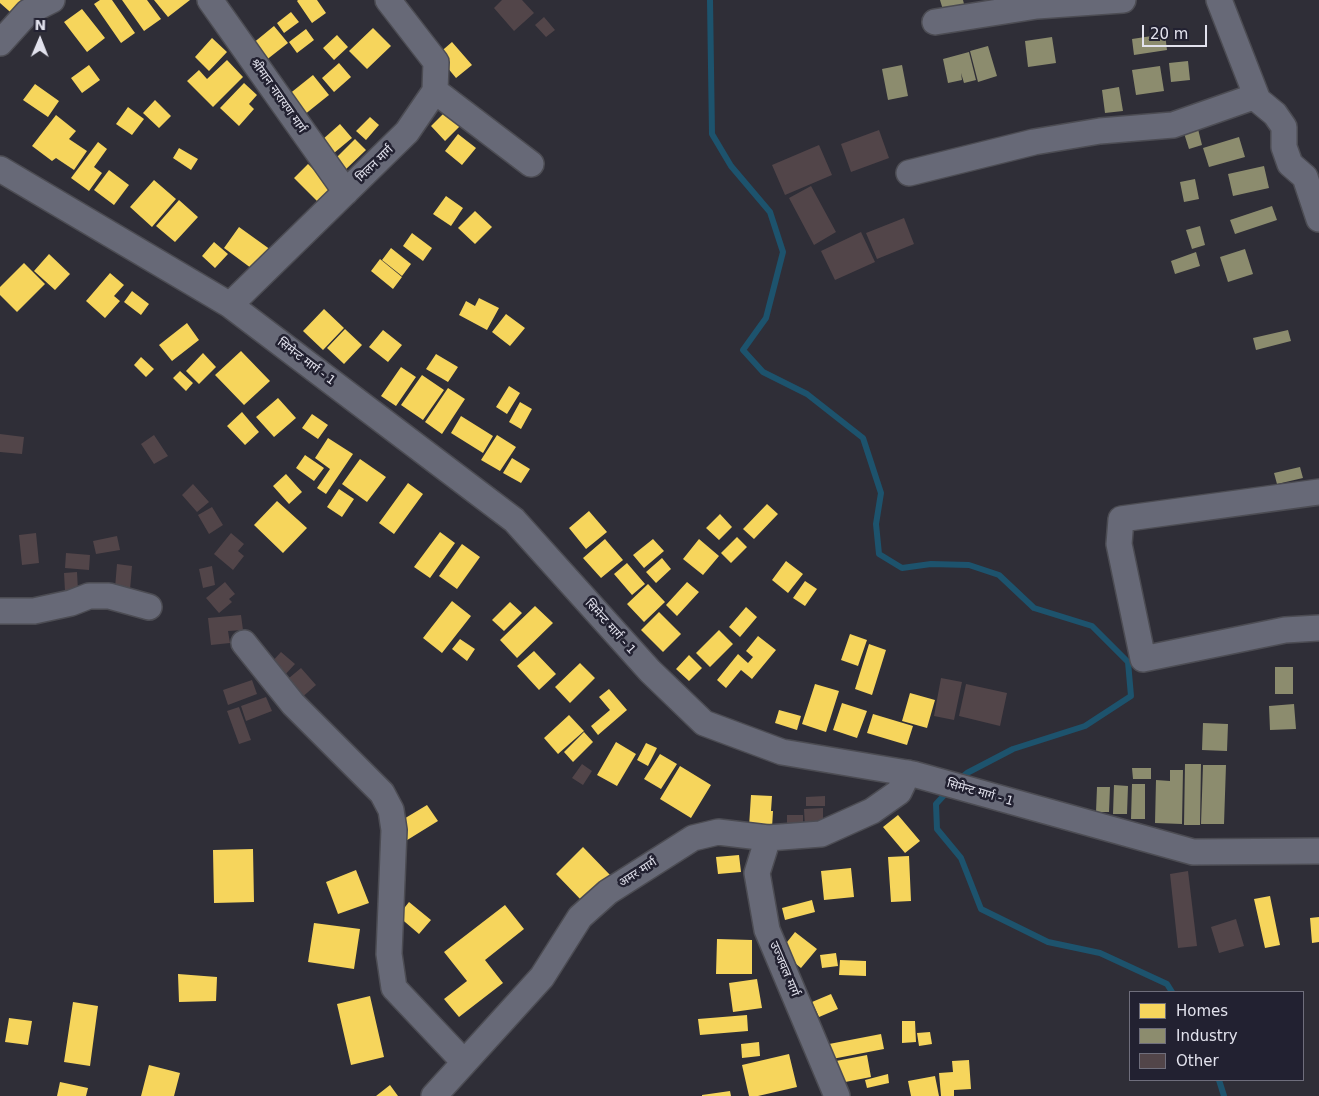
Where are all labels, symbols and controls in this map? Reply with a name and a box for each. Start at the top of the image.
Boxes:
north arrow [15,15,65,65]
scale bar [1144,15,1209,47]
text: N [34,17,46,33]
text: 20 m [1150,25,1188,43]
street label: श्रीमान नारायण मार्ग [247,56,309,136]
street label: मिलन मार्ग [353,143,397,185]
street label: सिमेन्ट मार्ग - 1 [274,336,338,388]
street label: सिमेन्ट मार्ग - 1 [582,597,638,657]
street label: सिमेन्ट मार्ग - 1 [945,777,1015,809]
street label: अमर मार्ग [616,855,660,891]
street label: उज्जवल मार्ग [766,939,802,999]
legend [1129,991,1304,1081]
text: Homes [1176,1002,1228,1020]
text: Industry [1176,1027,1238,1045]
text: Other [1176,1052,1219,1070]

